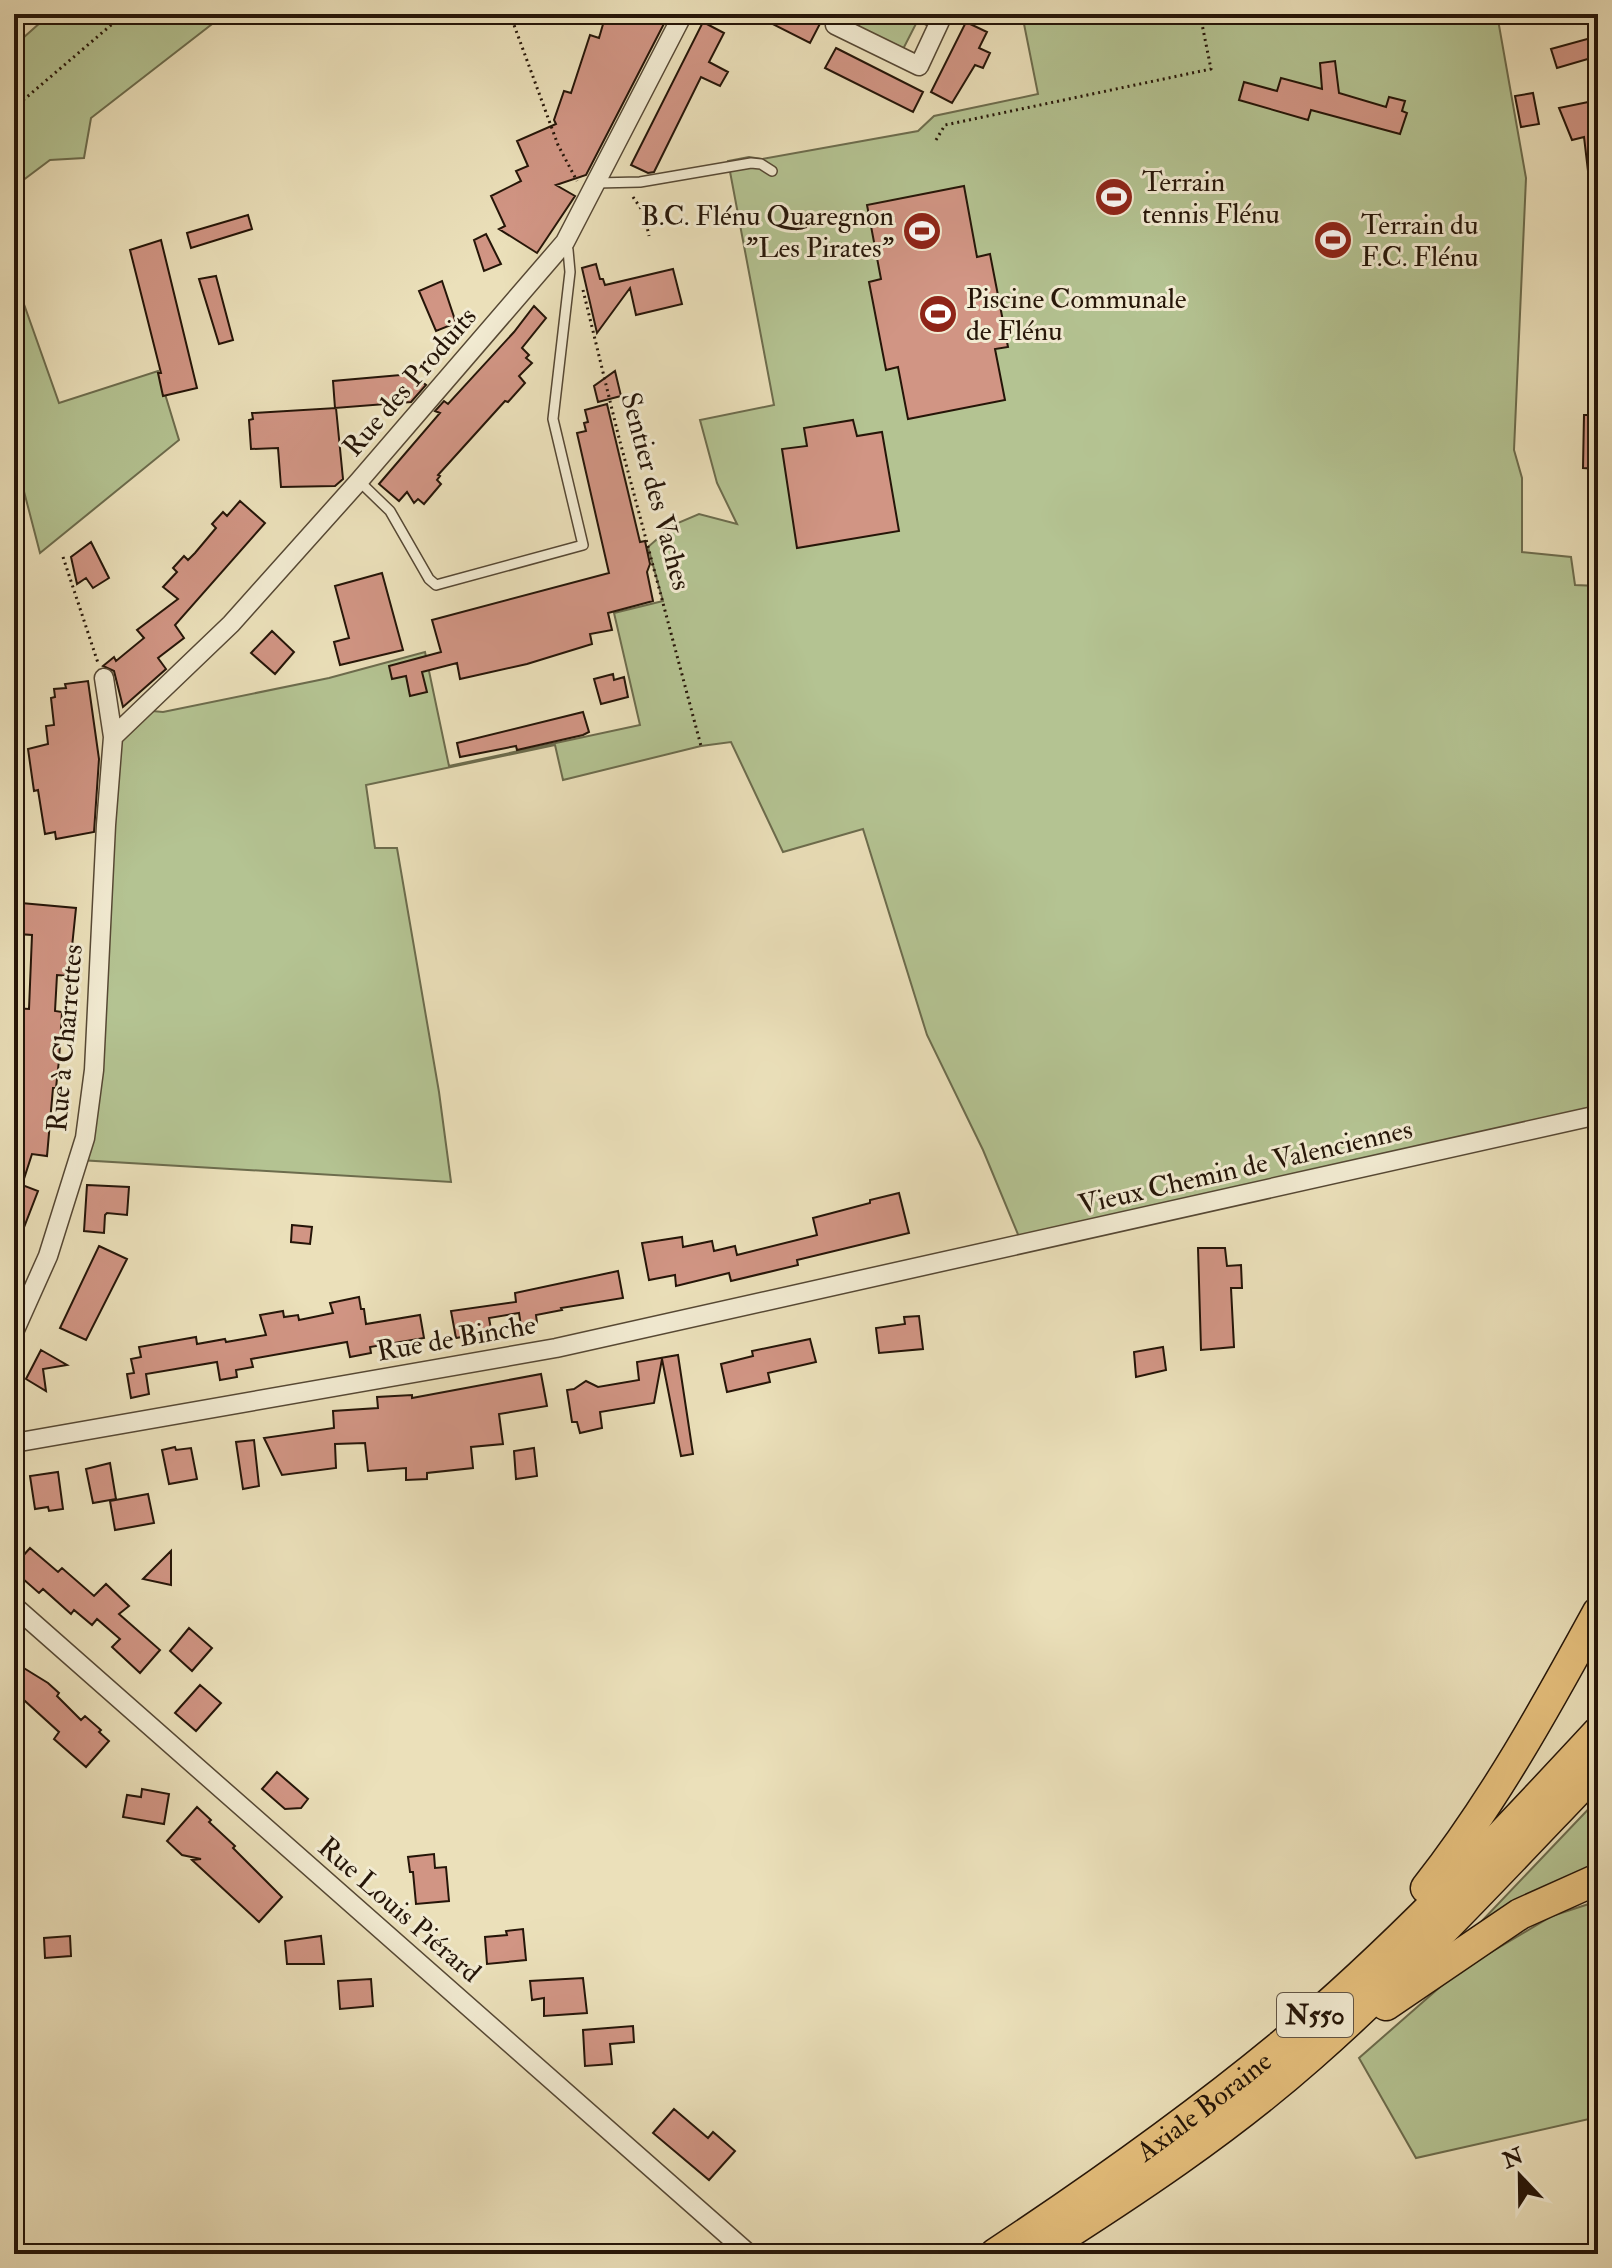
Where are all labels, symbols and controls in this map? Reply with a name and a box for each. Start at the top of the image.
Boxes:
place label: Terrain tennis Flénu [1142,165,1280,232]
sports icon: Terrain tennis Flénu [1093,176,1135,218]
place label: B.C. Flénu Quaregnon "Les Pirates" [641,199,894,266]
place label: Terrain du F.C. Flénu [1361,208,1478,275]
sports icon: B.C. Flénu Quaregnon "Les Pirates" [901,210,943,252]
sports icon: Terrain du F.C. Flénu [1312,219,1354,261]
place label: Piscine Communale de Flénu [966,282,1187,349]
sports icon: Piscine Communale de Flénu [917,293,959,335]
street label: Rue des Produits [336,300,485,464]
street label: Sentier des Vaches [612,389,699,594]
street label: Rue à Charrettes [40,943,91,1133]
street label: Vieux Chemin de Valenciennes [1075,1112,1416,1223]
street label: Rue de Binche [374,1307,539,1370]
street label: Rue Louis Piérard [310,1830,488,1991]
road number: N550 [1277,1993,1353,2037]
street label: Axiale Boraine [1129,2044,1280,2170]
north arrow [1480,2136,1560,2216]
text: N [1498,2142,1528,2175]

